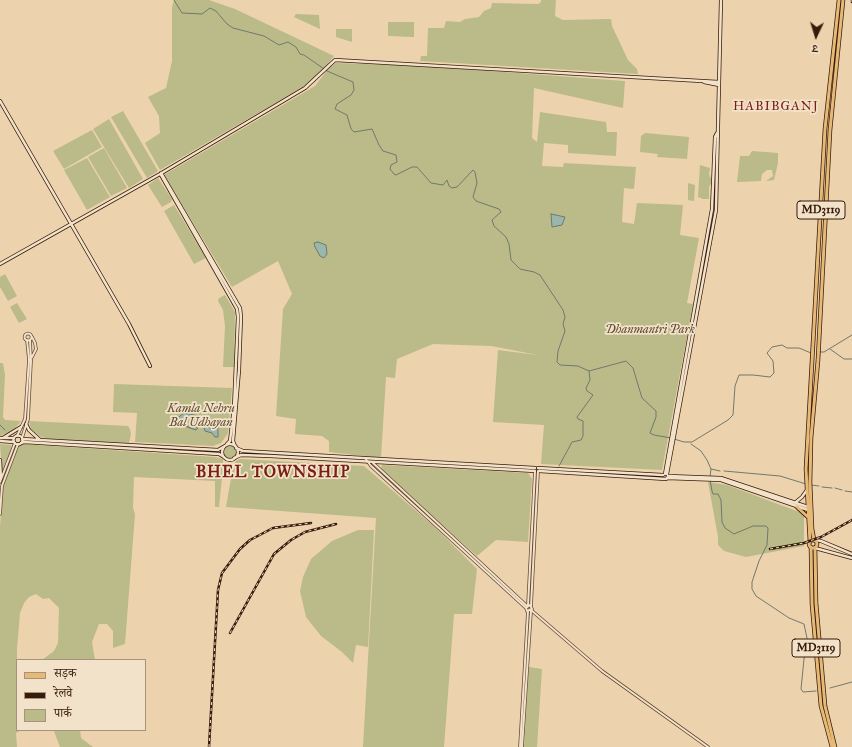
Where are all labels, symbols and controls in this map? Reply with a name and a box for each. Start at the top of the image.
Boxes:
north arrow [796,16,836,56]
text: उ [812,42,818,55]
district label: HABIBGANJ [733,99,819,115]
road number: MD3119 [797,201,845,219]
park label: Dhanmantri Park [605,323,695,337]
park label: Kamla Nehru Bal Udhayan [167,402,235,430]
district label: BHEL TOWNSHIP [196,463,350,483]
road number: MD3119 [792,639,840,657]
legend [16,659,146,731]
text: सड़क [54,666,77,680]
text: रेलवे [54,686,72,700]
text: पार्क [54,706,72,720]

